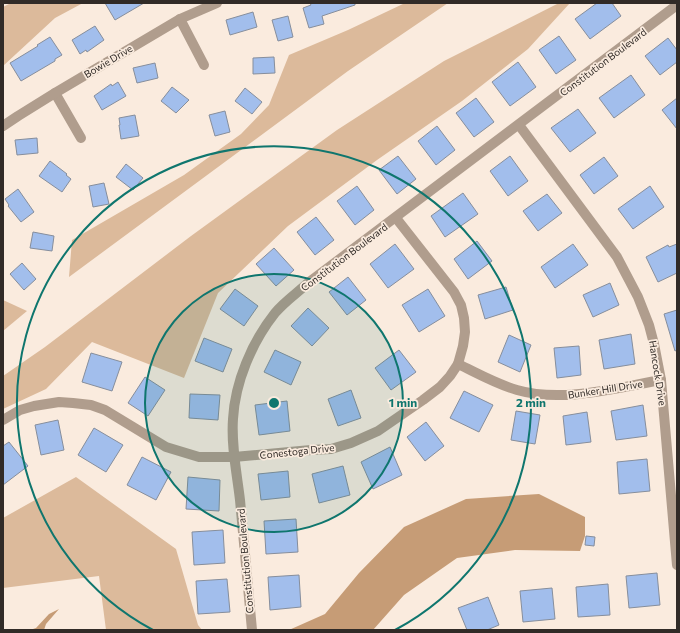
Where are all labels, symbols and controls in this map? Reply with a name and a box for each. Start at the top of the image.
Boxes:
street label: Constitution Boulevard [557,25,649,98]
street label: Bowie Drive [82,42,134,80]
street label: Constitution Boulevard [298,220,390,293]
street label: Hancock Drive [647,340,669,406]
street label: Bunker Hill Drive [567,377,643,401]
text: 1 min [389,395,417,409]
text: 2 min [516,395,546,409]
centre of rings [267,396,281,410]
street label: Conestoga Drive [259,441,335,461]
street label: Constitution Boulevard [234,508,256,614]

